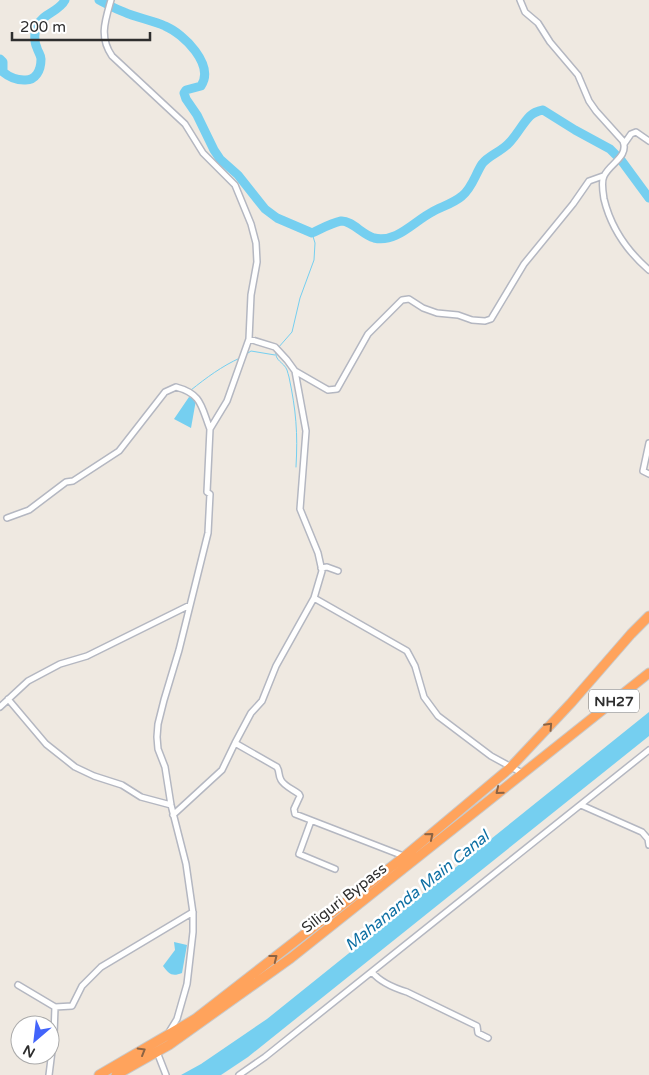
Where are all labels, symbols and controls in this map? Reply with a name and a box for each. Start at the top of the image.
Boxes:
scale bar [12,10,150,42]
text: 200 m [20,18,66,36]
road number: NH27 [589,689,639,712]
one-way arrow [543,723,552,732]
one-way arrow [496,786,505,795]
water label: Mahananda Main Canal [341,825,495,955]
one-way arrow [424,832,433,841]
street label: Siliguri Bypass [298,859,390,937]
one-way arrow [269,954,278,963]
north arrow [10,1015,60,1065]
text: N [20,1041,38,1061]
one-way arrow [136,1047,145,1057]

